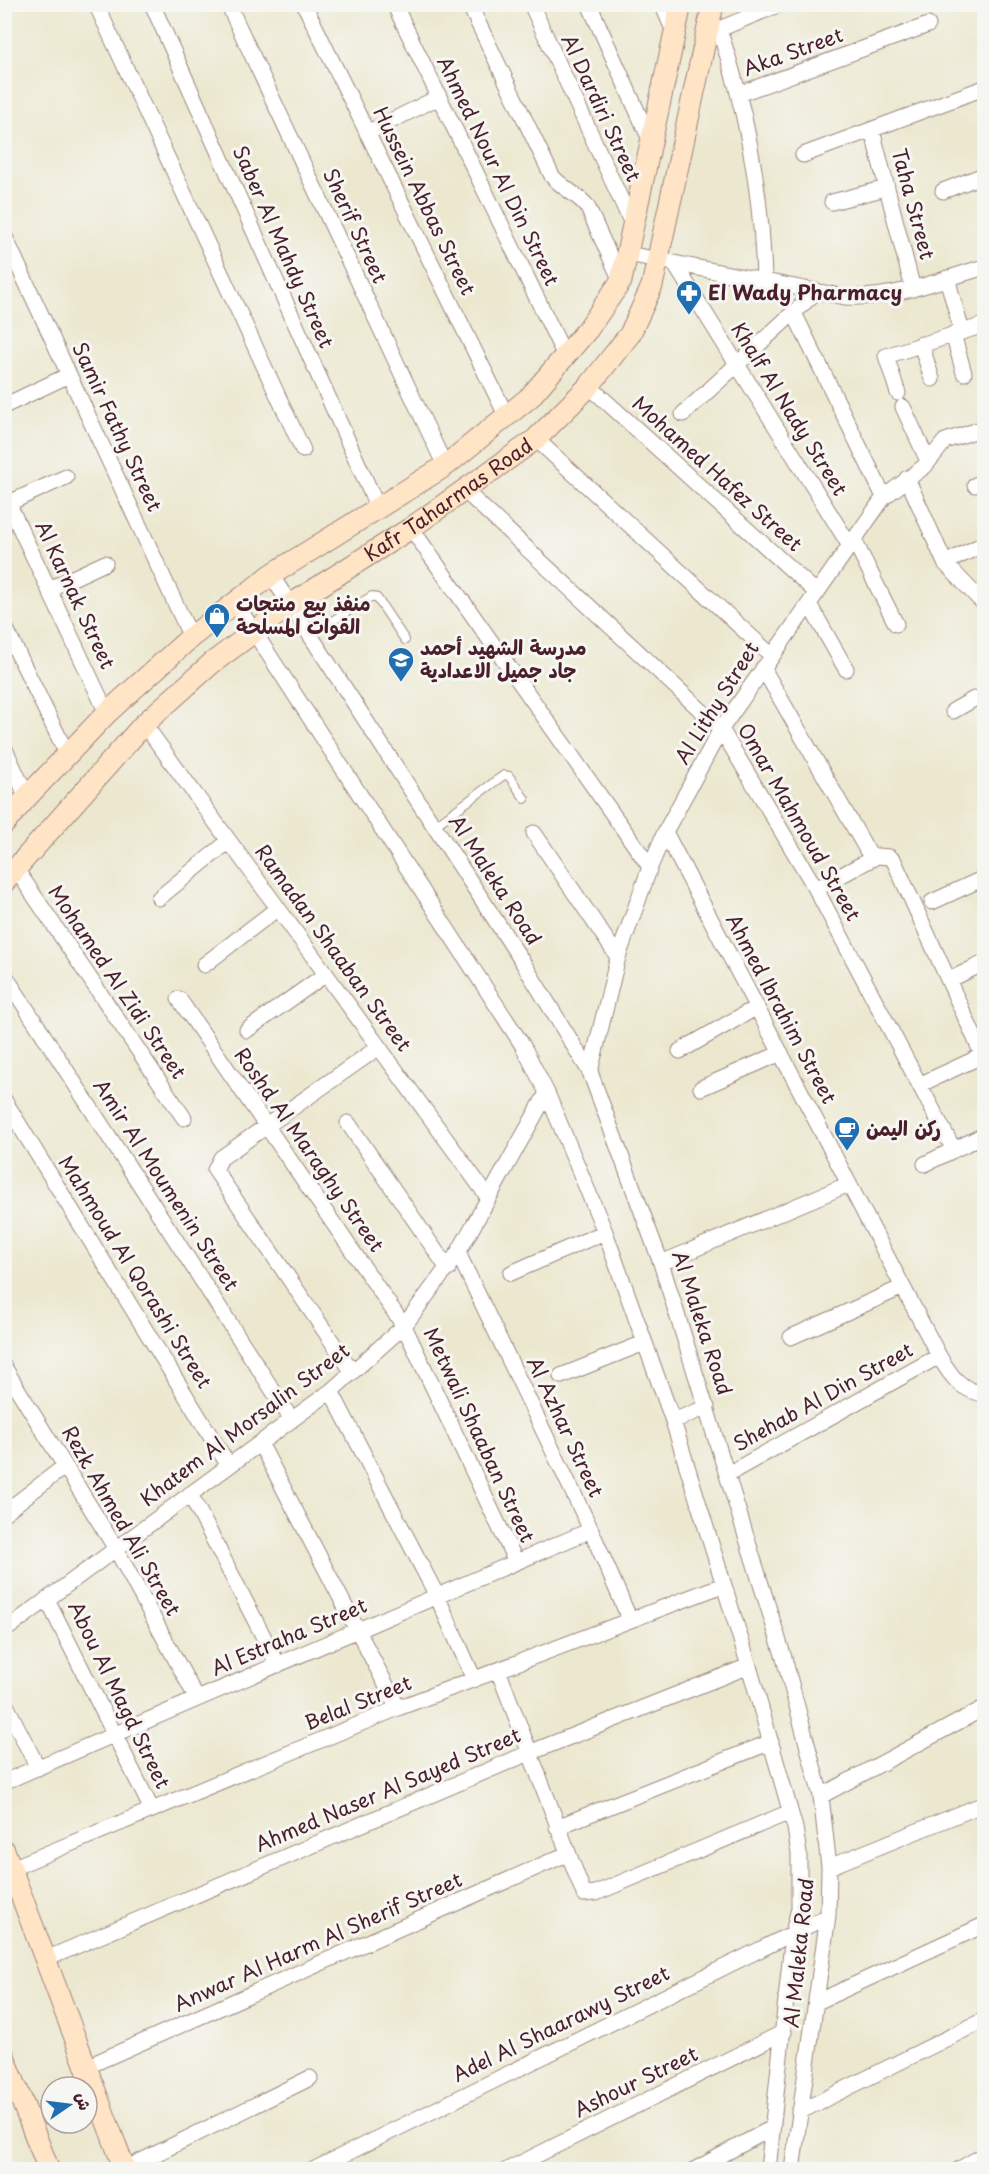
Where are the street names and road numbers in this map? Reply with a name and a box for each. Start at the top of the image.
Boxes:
street label: Aka Street [739,19,847,83]
street label: Al Dardiri Street [555,29,649,186]
street label: Ahmed Nour Al Din Street [430,51,568,290]
street label: Hussein Abbas Street [366,101,484,300]
street label: Saber Al Mahdy Street [226,141,342,352]
street label: Taha Street [885,145,943,263]
street label: Sherif Street [316,163,396,288]
street label: Khalf Al Nady Street [724,316,855,501]
street label: Samir Fathy Street [66,337,170,516]
street label: Mohamed Hafez Street [626,388,809,558]
street label: Kafr Taharmas Road [358,430,539,568]
street label: Al Karnak Street [28,516,123,674]
street label: Al Lithy Street [667,635,766,770]
street label: Omar Mahmoud Street [731,717,869,926]
street label: Al Maleka Road [442,808,549,951]
street label: Ramadan Shaaban Street [248,838,419,1057]
street label: Mohamed Al Zidi Street [42,878,194,1084]
street label: Ahmed Ibrahim Street [719,908,845,1109]
street label: Roshd Al Maraghy Street [228,1041,392,1258]
street label: Amir Al Moumenin Street [87,1073,247,1296]
street label: Mahmoud Al Qorashi Street [52,1149,220,1394]
street label: Al Maleka Road [665,1247,740,1399]
street label: Metwali Shaaban Street [417,1322,543,1547]
street label: Shehab Al Din Street [727,1334,918,1458]
street label: Khatem Al Morsalin Street [133,1335,355,1513]
street label: Al Azhar Street [520,1351,612,1502]
street label: Rezk Ahmed Ali Street [55,1420,189,1621]
street label: Al Estraha Street [206,1590,371,1683]
street label: Abou Al Magd Street [61,1596,178,1793]
street label: Belal Street [300,1667,416,1737]
street label: Ahmed Naser Al Sayed Street [250,1719,525,1859]
street label: Anwar Al Harm Al Sherif Street [169,1864,466,2018]
street label: Al Maleka Road [775,1877,821,2029]
street label: Adel Al Shaarawy Street [447,1957,674,2089]
street label: Ashour Street [569,2038,703,2124]

